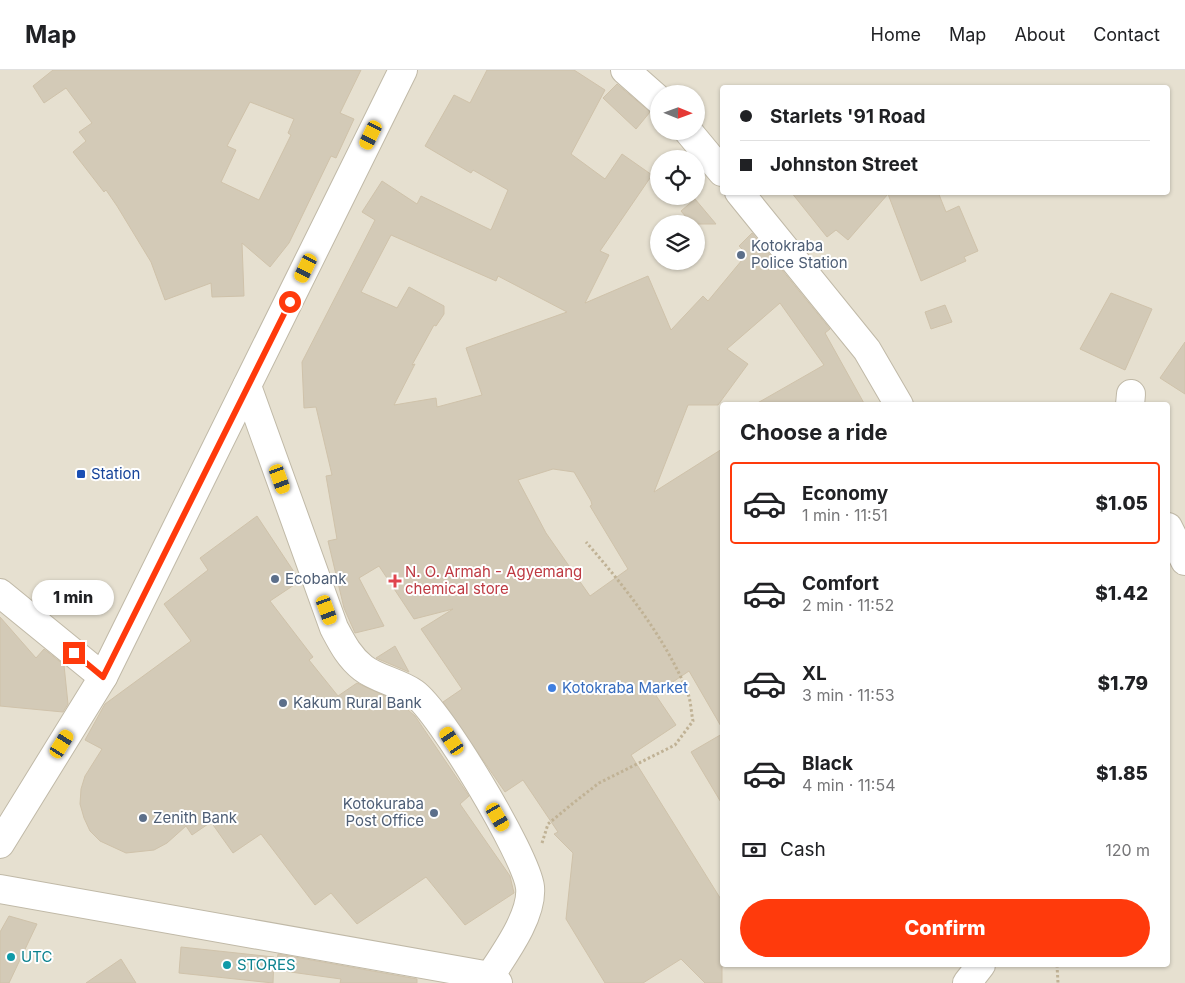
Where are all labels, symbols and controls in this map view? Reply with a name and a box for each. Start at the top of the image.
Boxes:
text: Map [25,20,76,49]
text: Home [871,24,921,45]
text: Map [949,24,986,45]
text: About [1014,24,1065,45]
text: Contact [1093,24,1160,45]
north arrow [650,85,705,140]
map controls [650,85,705,270]
text: Starlets '91 Road [770,105,926,128]
car [357,118,384,152]
button: locate [650,150,705,205]
text: Johnston Street [770,153,918,176]
button: layers [650,215,705,270]
place label: Kotokraba Police Station [751,236,848,272]
marker: Kotokraba Police Station [735,249,747,261]
car [292,251,319,285]
route start [279,291,301,313]
text: Choose a ride [740,419,888,445]
car [267,462,292,496]
place label: Station [91,464,140,483]
marker: Station [75,468,87,480]
icon: car [742,481,787,526]
text: Economy [802,482,888,505]
text: $1.05 [1095,492,1148,515]
text: 1 min · 11:51 [802,505,888,525]
place label: N. O. Armah - Agyemang chemical store [405,562,582,598]
place label: Ecobank [285,569,347,588]
icon: car [742,571,787,616]
text: Comfort [802,572,879,595]
marker: Ecobank [269,573,281,585]
marker: N. O. Armah - Agyemang chemical store [389,575,401,587]
callout: 1 min [33,580,115,616]
text: $1.42 [1095,582,1148,605]
text: 1 min [53,587,93,607]
car [314,593,339,627]
text: 2 min · 11:52 [802,595,894,615]
route end [63,642,85,664]
icon: car [742,661,787,706]
text: XL [802,662,827,685]
text: $1.79 [1097,672,1148,695]
place label: Kotokraba Market [562,678,688,697]
marker: Kotokraba Market [546,682,558,694]
text: 3 min · 11:53 [802,685,895,705]
place label: Kakum Rural Bank [293,693,423,712]
marker: Kakum Rural Bank [277,697,289,709]
car [437,724,466,758]
car [47,727,76,761]
icon: car [742,751,787,796]
text: Black [802,752,853,775]
text: $1.85 [1096,762,1148,785]
text: 4 min · 11:54 [802,775,895,795]
place label: Kotokuraba Post Office [343,794,424,830]
car [484,800,511,834]
marker: Kotokuraba Post Office [428,807,440,819]
place label: Zenith Bank [153,808,238,827]
marker: Zenith Bank [137,812,149,824]
icon: cash [740,836,768,864]
text: Cash [780,838,826,861]
text: 120 m [1105,840,1150,860]
button: Confirm [740,899,1150,957]
place label: UTC [21,947,52,966]
marker: UTC [5,951,17,963]
place label: STORES [237,955,296,974]
marker: STORES [221,959,233,971]

